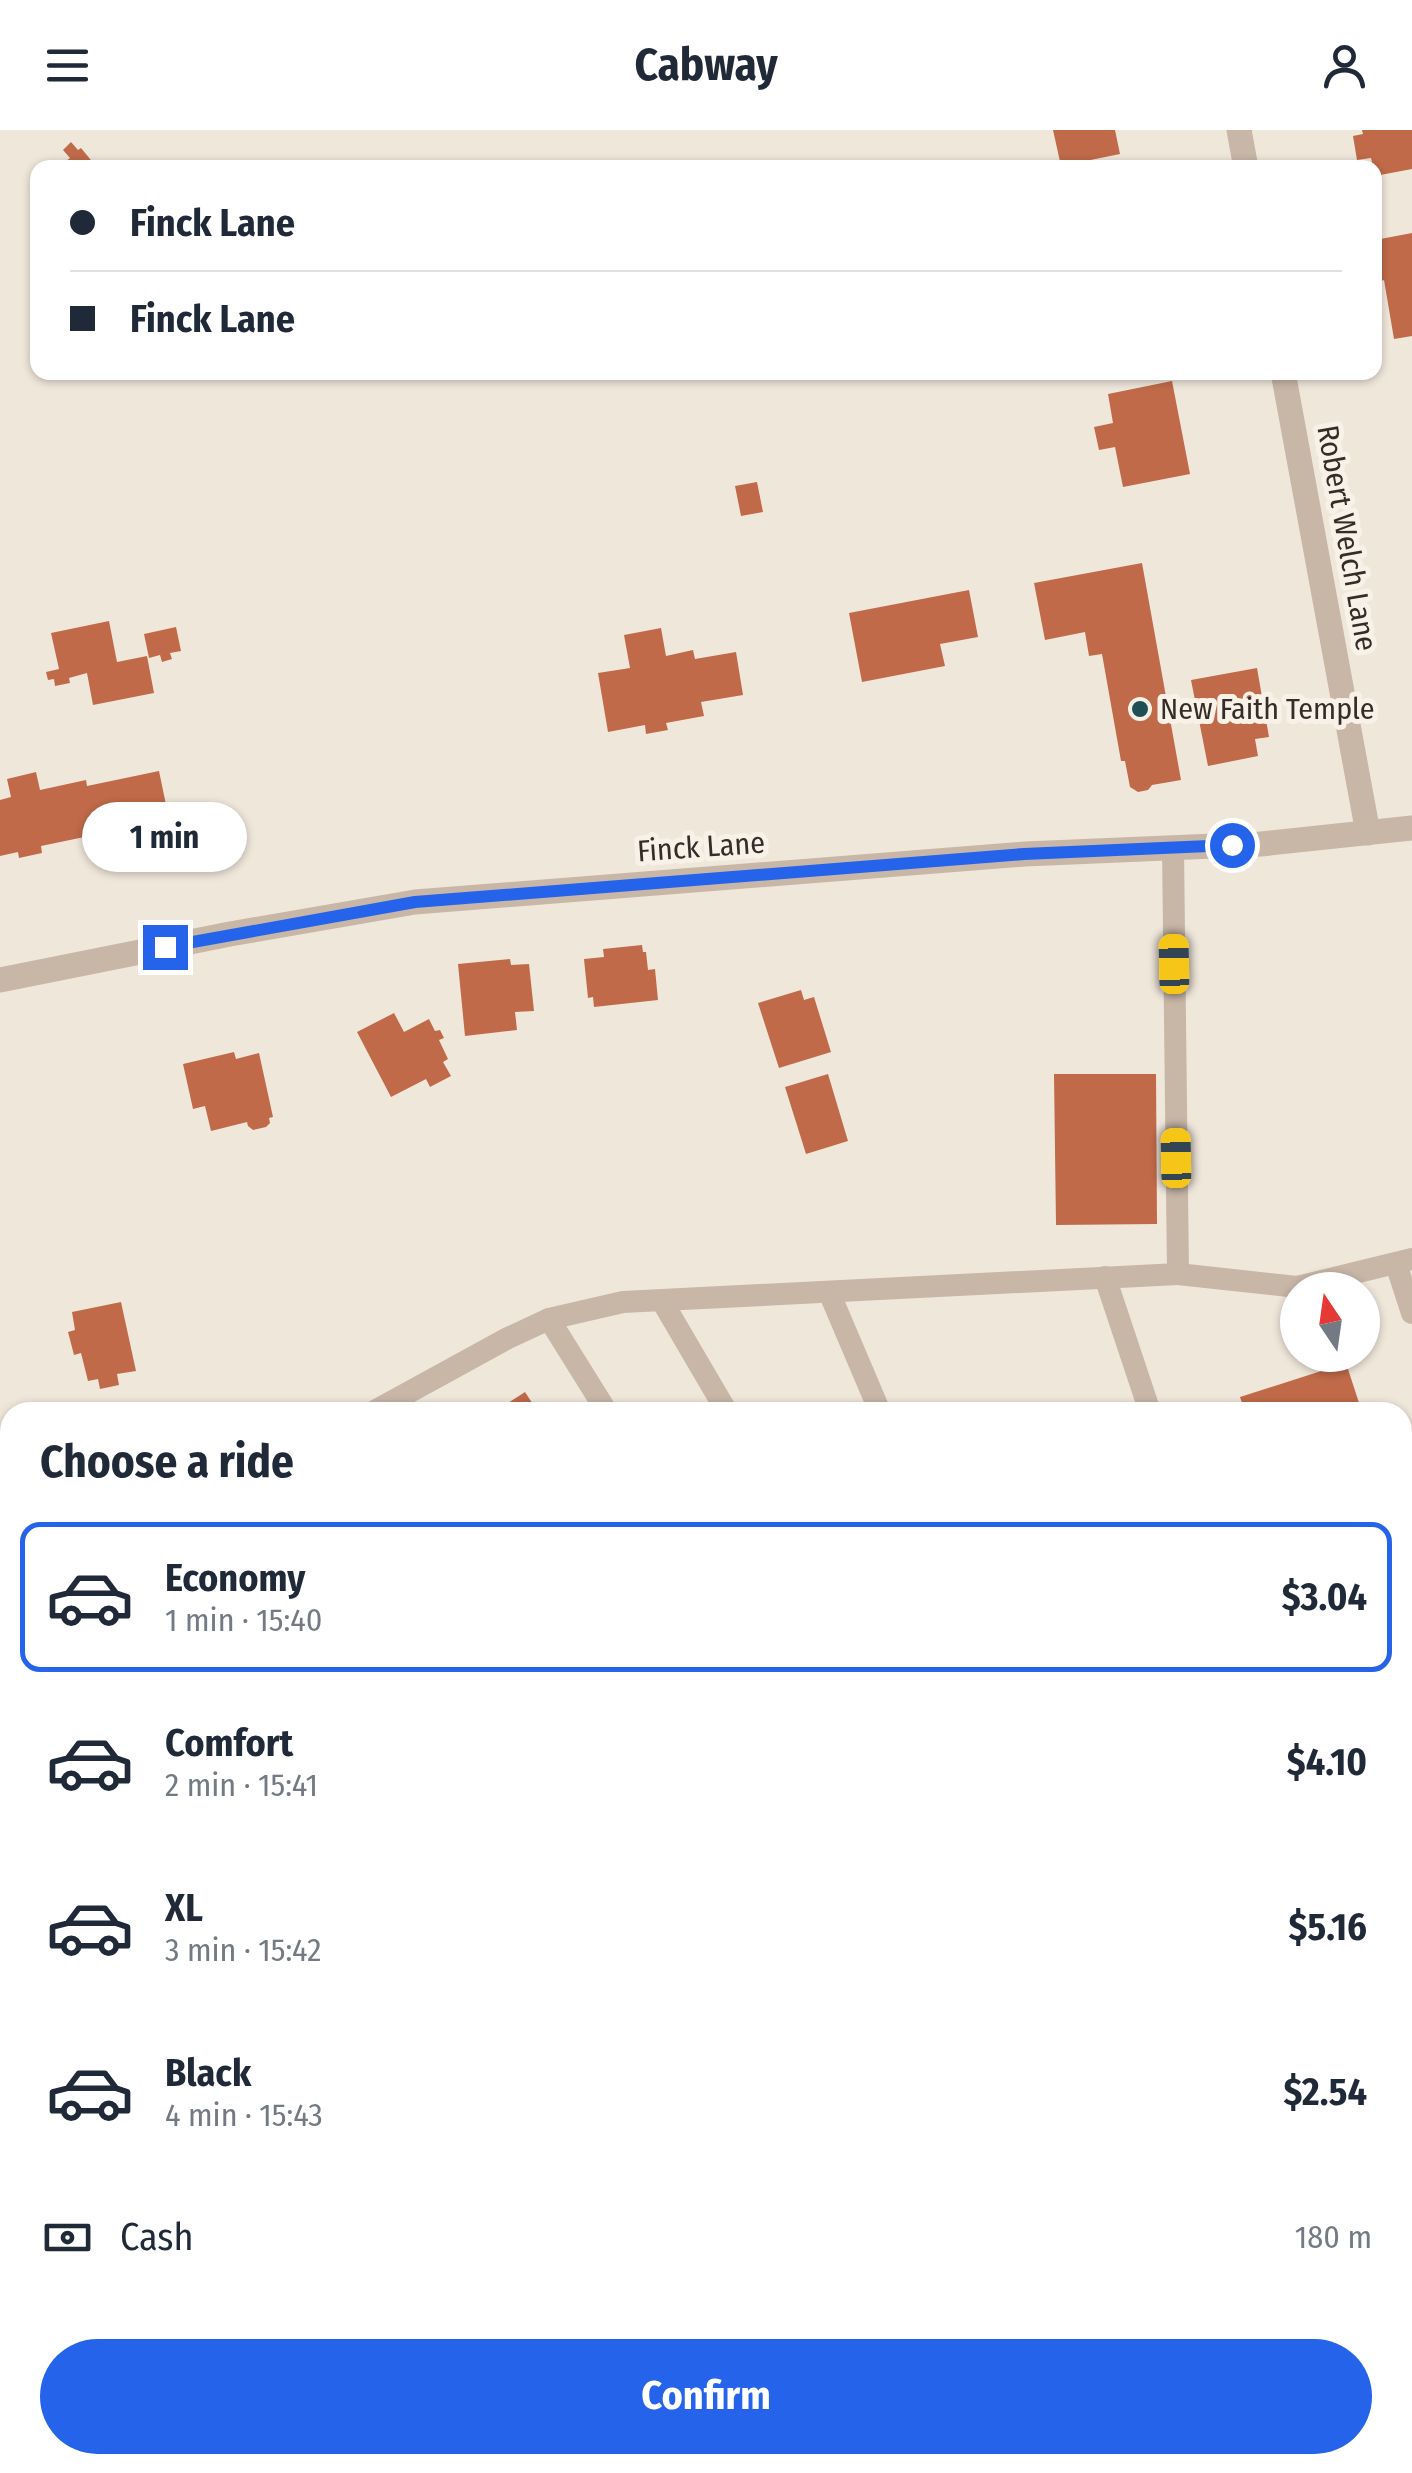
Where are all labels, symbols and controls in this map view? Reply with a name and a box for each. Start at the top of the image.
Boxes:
icon: menu [40,38,95,93]
text: Cabway [634,38,778,92]
icon: person [1317,38,1372,93]
text: Finck Lane [130,200,295,246]
text: Finck Lane [130,296,295,342]
street label: Robert Welch Lane [1309,422,1385,654]
place label: New Faith Temple [1160,691,1375,727]
marker: New Faith Temple [1129,698,1151,720]
callout: 1 min [82,802,248,872]
text: 1 min [130,818,199,856]
route start [1210,823,1255,868]
street label: Finck Lane [636,825,766,869]
route end [143,925,188,970]
car [1158,934,1190,994]
car [1160,1128,1192,1188]
north arrow [1280,1272,1380,1372]
map controls [1280,1272,1380,1372]
text: Choose a ride [40,1435,294,1489]
icon: car [45,1552,135,1642]
text: Economy [165,1555,305,1601]
text: $3.04 [1282,1574,1367,1620]
text: 1 min · 15:40 [165,1601,322,1639]
icon: car [45,1717,135,1807]
text: Comfort [165,1720,293,1766]
text: $4.10 [1287,1739,1367,1785]
text: 2 min · 15:41 [165,1766,318,1804]
icon: car [45,1882,135,1972]
text: XL [165,1885,203,1931]
text: $5.16 [1289,1904,1367,1950]
text: 3 min · 15:42 [165,1931,321,1969]
icon: car [45,2047,135,2137]
text: Black [165,2050,251,2096]
text: $2.54 [1284,2069,1367,2115]
text: 4 min · 15:43 [165,2096,323,2134]
icon: cash [40,2210,95,2265]
text: Cash [120,2214,194,2260]
text: 180 m [1295,2218,1372,2256]
button: Confirm [40,2339,1372,2454]

